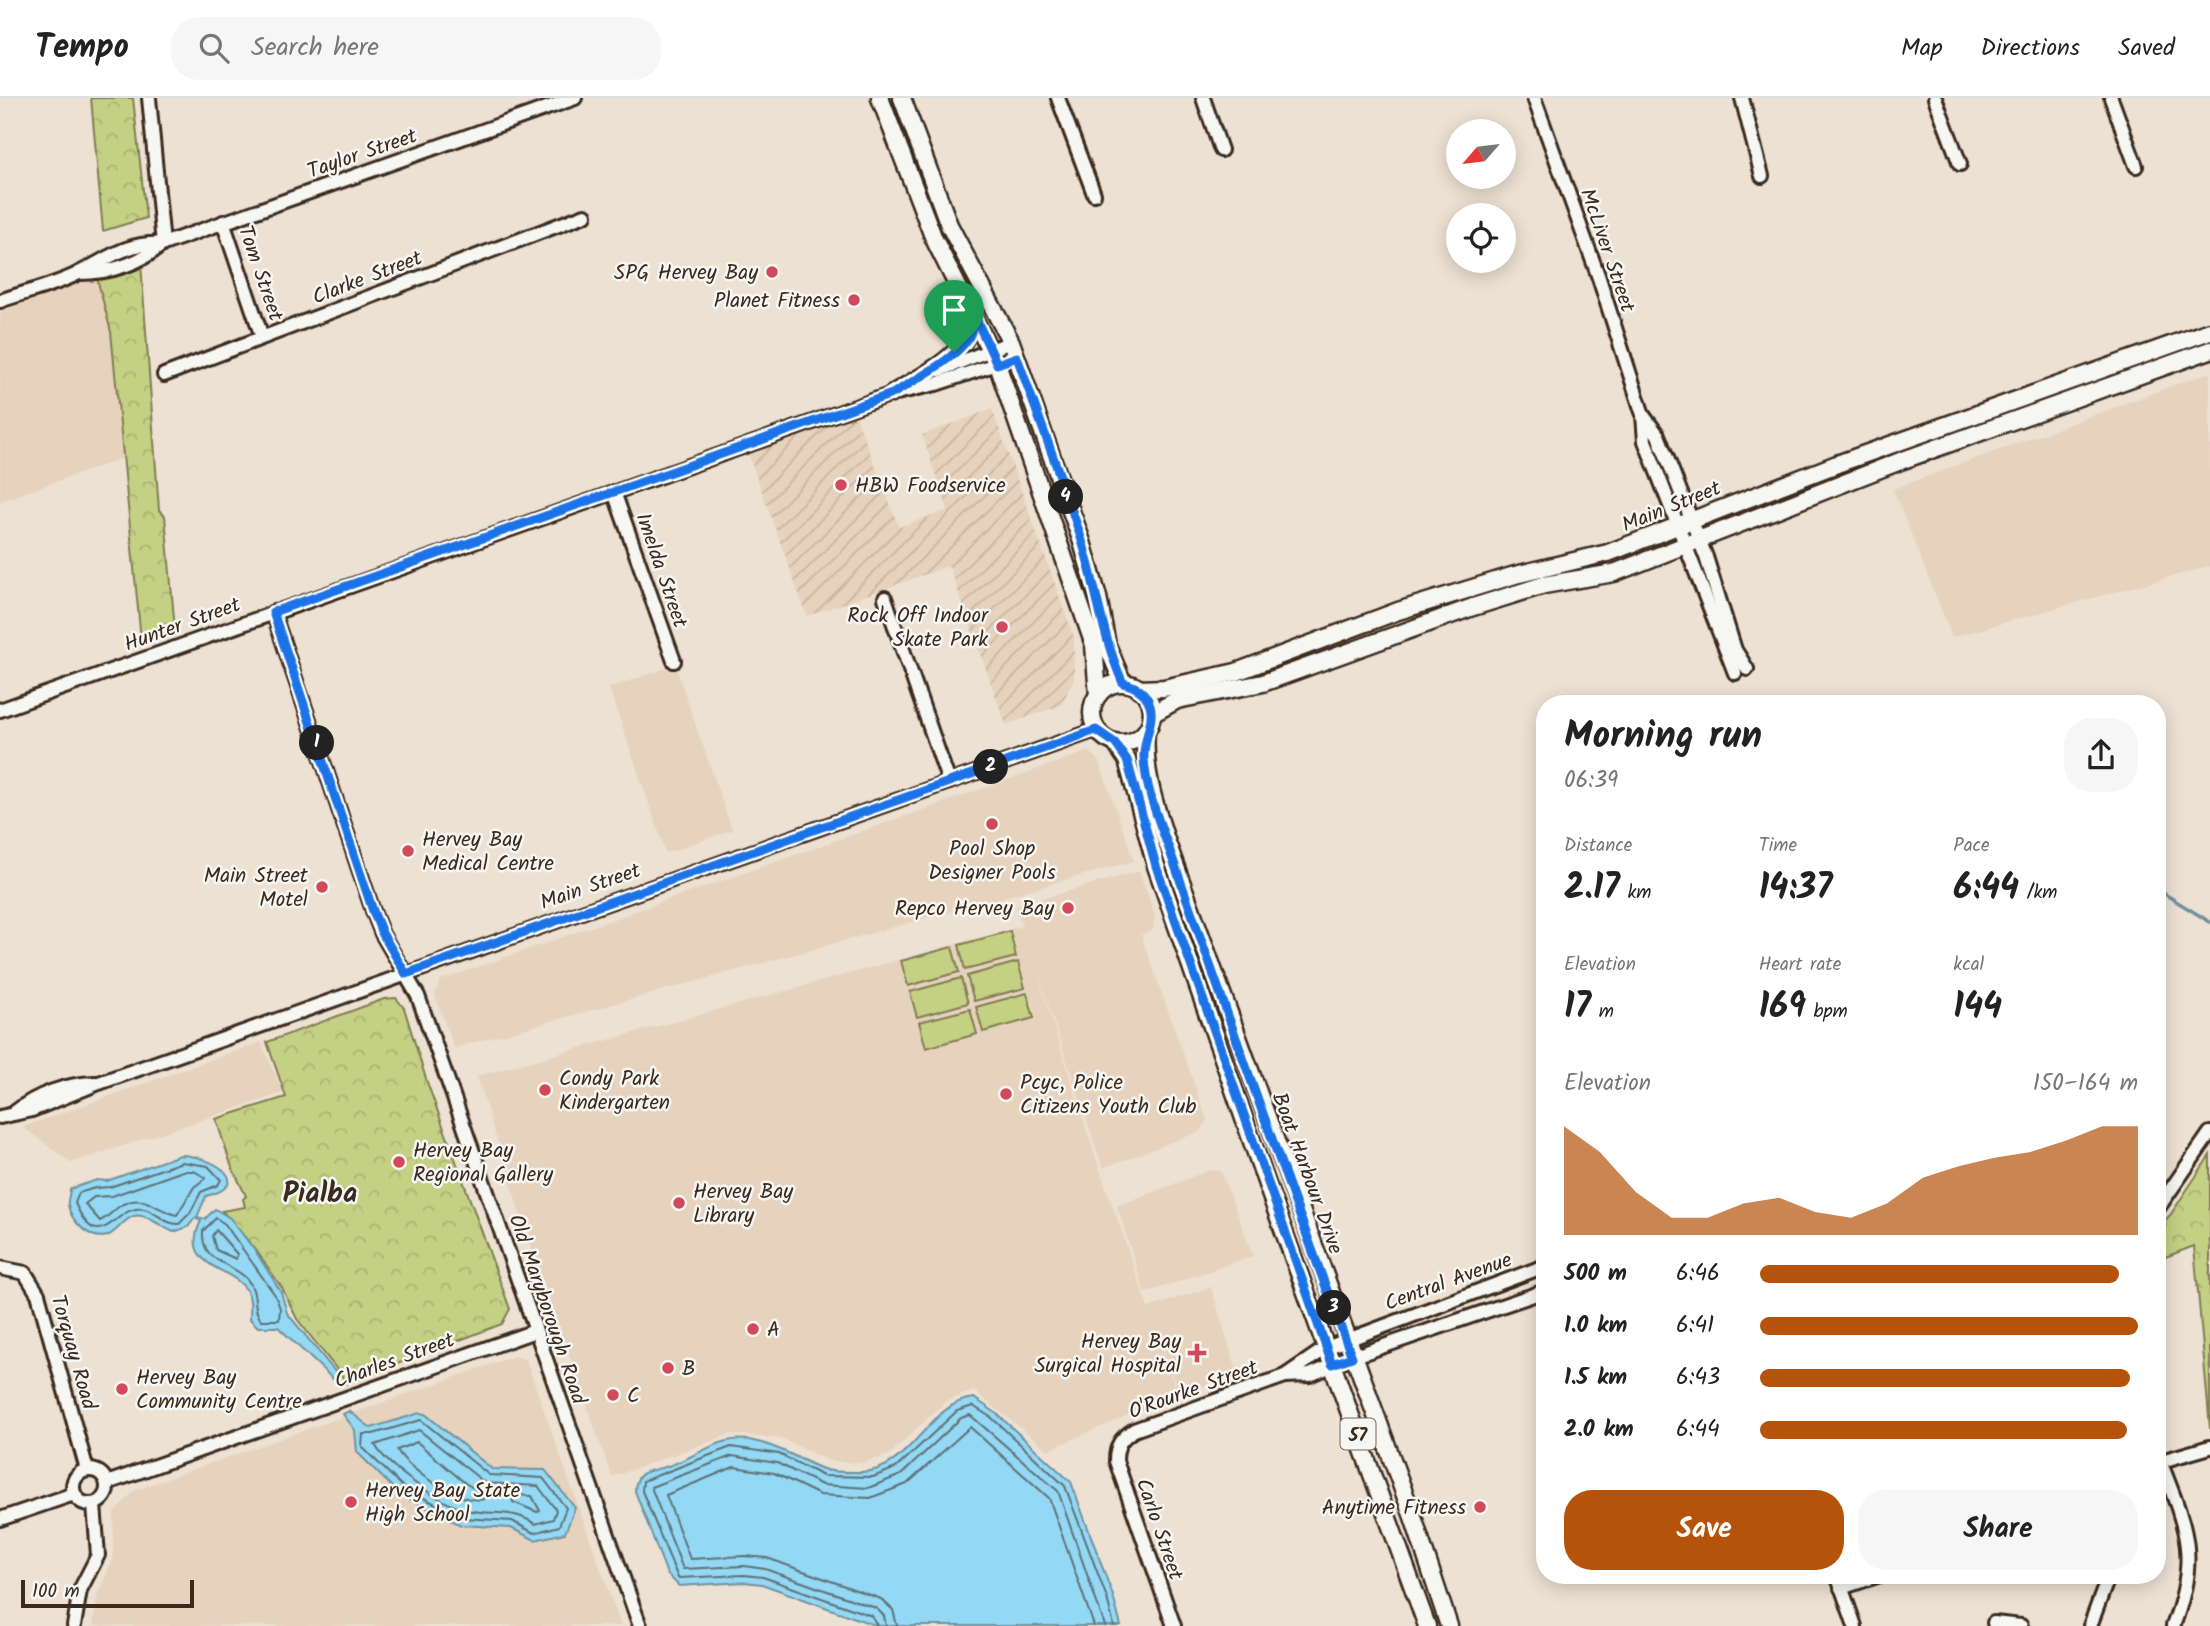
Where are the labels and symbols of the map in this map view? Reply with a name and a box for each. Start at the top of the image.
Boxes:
north arrow [1446,119,1516,189]
street label: Taylor Street [303,120,423,189]
street label: McLiver Street [1570,184,1644,318]
street label: Tom Street [228,221,292,327]
street label: Clarke Street [308,242,428,315]
place label: SPG Hervey Bay [614,257,758,290]
marker: SPG Hervey Bay [764,264,780,280]
pin [924,280,984,352]
place label: Planet Fitness [714,285,840,318]
marker: Planet Fitness [846,292,862,308]
place label: HBW Foodservice [855,470,1006,503]
street label: Main Street [1617,472,1727,542]
marker: HBW Foodservice [833,477,849,493]
pin: 4 [1048,480,1084,514]
street label: Imelda Street [625,508,696,633]
street label: Hunter Street [120,589,246,662]
place label: Rock Off Indoor Skate Park [847,600,989,657]
marker: Rock Off Indoor Skate Park [994,619,1010,635]
pin: 1 [300,726,334,760]
pin: 2 [974,750,1009,784]
marker: Pool Shop Designer Pools [984,816,1000,832]
place label: Hervey Bay Medical Centre [422,824,555,881]
place label: Pool Shop Designer Pools [928,833,1056,890]
marker: Hervey Bay Medical Centre [400,843,416,859]
street label: Main Street [536,855,646,920]
place label: Main Street Motel [204,860,309,917]
marker: Main Street Motel [314,879,330,895]
place label: Repco Hervey Bay [895,893,1054,926]
marker: Repco Hervey Bay [1060,900,1076,916]
place label: Condy Park Kindergarten [559,1063,670,1120]
place label: Pcyc, Police Citizens Youth Club [1020,1067,1196,1124]
marker: Condy Park Kindergarten [537,1082,553,1098]
marker: Pcyc, Police Citizens Youth Club [998,1086,1014,1102]
street label: Boat Harbour Drive [1262,1088,1351,1260]
place label: Hervey Bay Regional Gallery [413,1135,553,1192]
marker: Hervey Bay Regional Gallery [391,1154,407,1170]
district label: Pialba [283,1172,357,1217]
place label: Hervey Bay Library [693,1176,793,1233]
marker: Hervey Bay Library [671,1195,687,1211]
street label: Old Maryborough Road [499,1210,595,1409]
street label: Central Avenue [1380,1244,1517,1321]
pin: 3 [1316,1290,1352,1326]
street label: Torquay Road [40,1291,105,1414]
place label: A [767,1314,780,1347]
marker: A [745,1321,761,1337]
street label: Charles Street [330,1324,460,1398]
place label: Hervey Bay Surgical Hospital [1034,1326,1181,1383]
marker: Hervey Bay Surgical Hospital [1187,1343,1207,1363]
street label: O'Rourke Street [1124,1351,1264,1429]
place label: B [682,1353,695,1386]
marker: B [660,1360,676,1376]
place label: Hervey Bay Community Centre [136,1362,303,1419]
place label: C [627,1380,640,1413]
marker: Hervey Bay Community Centre [114,1381,130,1397]
marker: C [605,1387,621,1403]
road number: 57 [1340,1418,1376,1450]
street label: Carlo Street [1126,1474,1192,1586]
place label: Hervey Bay State High School [365,1475,521,1532]
place label: Anytime Fitness [1322,1492,1466,1525]
marker: Hervey Bay State High School [343,1494,359,1510]
marker: Anytime Fitness [1472,1499,1488,1515]
scale bar [21,1577,194,1609]

